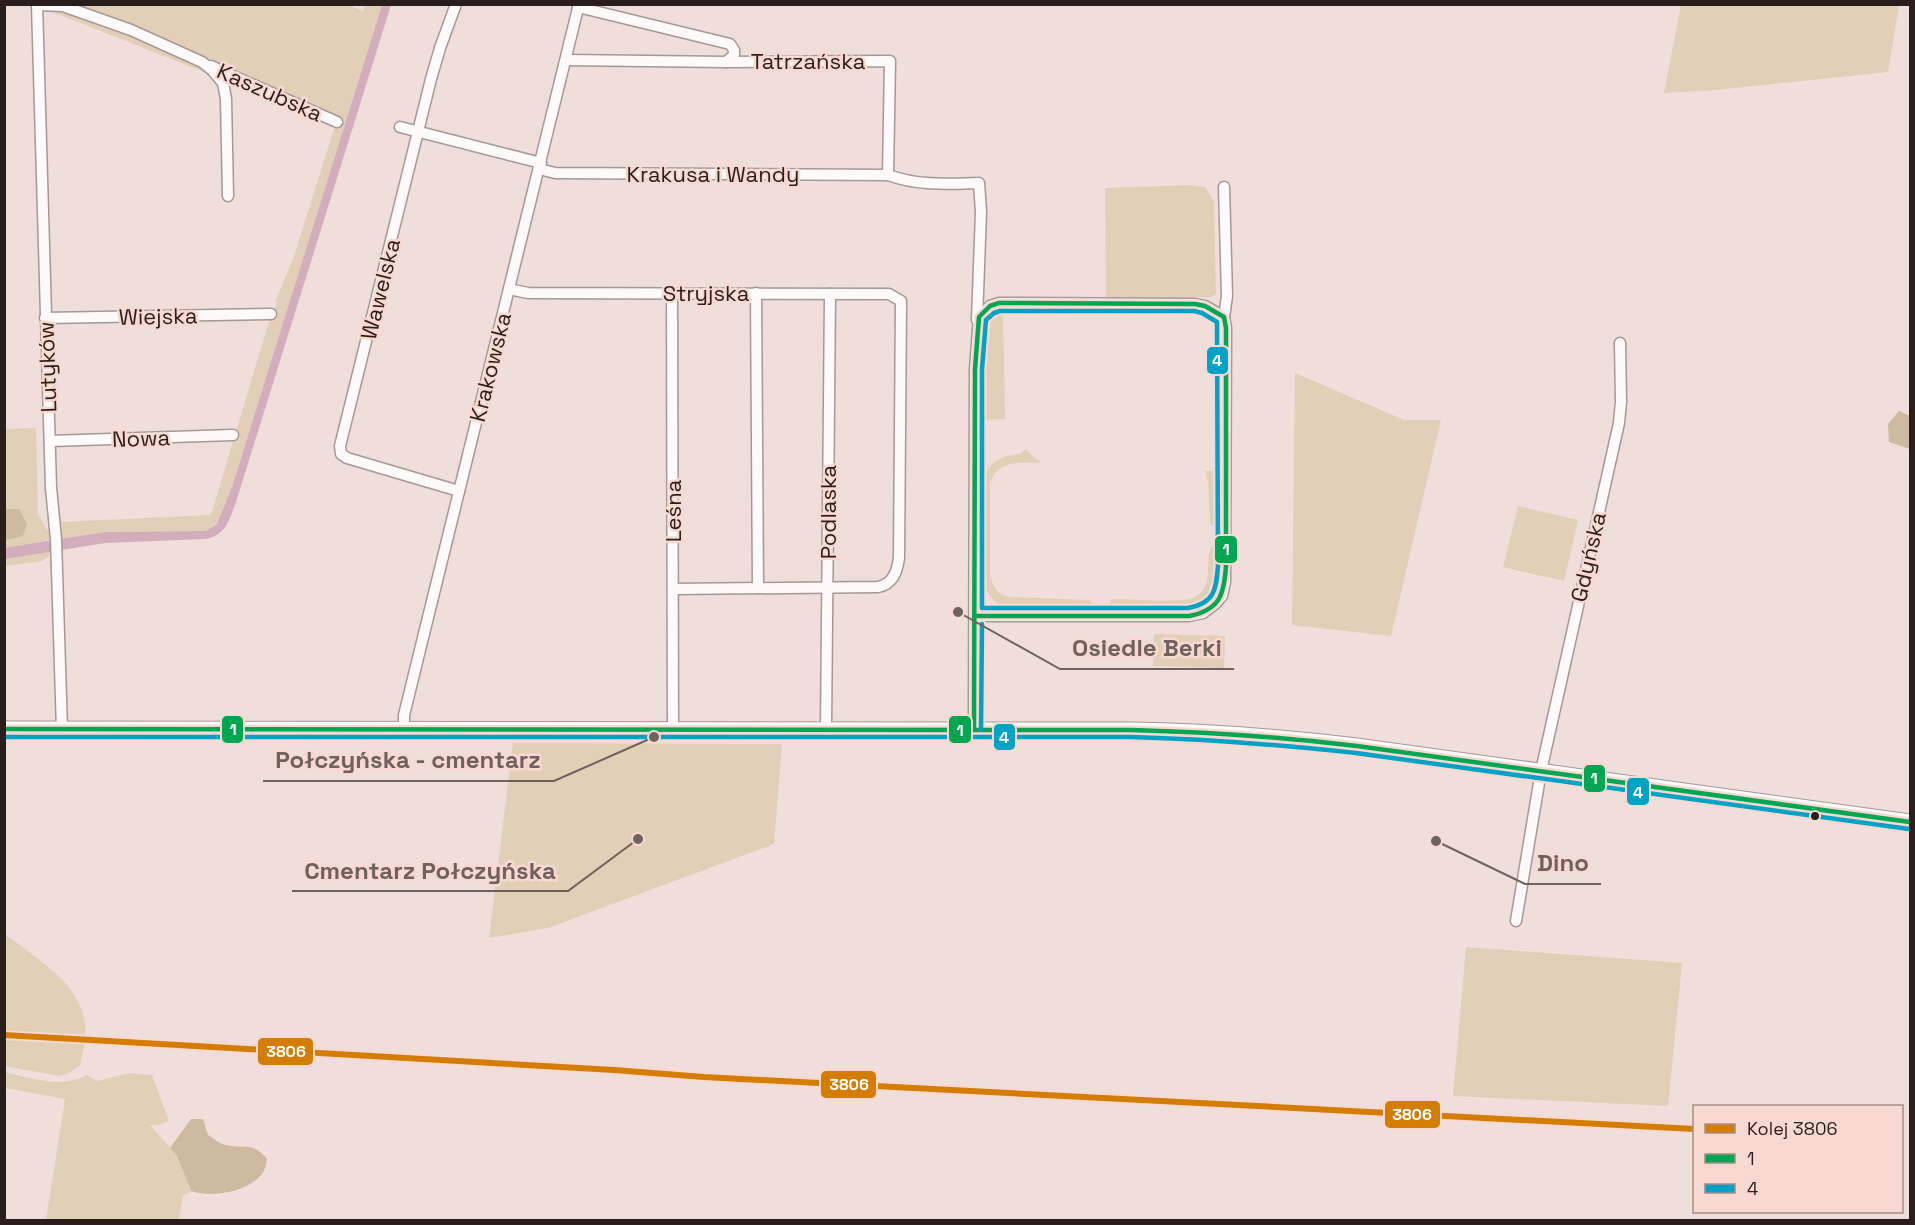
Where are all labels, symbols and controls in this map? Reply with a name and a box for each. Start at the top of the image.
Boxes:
street label: Tatrzańska [751,47,866,75]
street label: Kaszubska [213,56,327,128]
street label: Krakusa i Wandy [627,160,799,188]
street label: Wawelska [354,235,406,342]
street label: Stryjska [663,279,750,307]
street label: Wiejska [118,301,198,331]
street label: Krakowska [463,309,517,425]
street label: Lutyków [31,321,63,413]
line badge: 4 [1206,346,1229,375]
text: 4 [1212,350,1222,371]
street label: Nowa [111,423,171,453]
street label: Podlaska [814,464,842,559]
street label: Leśna [659,479,687,542]
street label: Gdyńska [1564,509,1612,605]
line badge: 1 [1214,535,1238,564]
text: 1 [1222,539,1230,560]
callout: Osiedle Berki [1060,627,1234,669]
text: Osiedle Berki [1072,632,1222,663]
line badge: 1 [221,715,244,744]
line badge: 1 [948,715,972,744]
text: 1 [229,719,237,740]
text: 1 [956,720,964,741]
line badge: 4 [993,723,1016,751]
text: 4 [999,727,1009,748]
callout: Połczyńska - cmentarz [263,739,554,781]
text: Połczyńska - cmentarz [275,744,541,775]
line badge: 1 [1583,764,1606,793]
text: 1 [1590,768,1598,789]
line badge: 4 [1626,777,1650,806]
text: 4 [1633,782,1643,803]
unlabelled marker [1809,810,1821,822]
callout: Dino [1525,842,1601,884]
text: Dino [1537,847,1589,878]
callout: Cmentarz Połczyńska [292,849,568,891]
text: Cmentarz Połczyńska [304,855,556,886]
line badge: 3806 [257,1037,314,1066]
text: 3806 [266,1041,306,1062]
line badge: 3806 [820,1070,877,1099]
text: 3806 [829,1074,869,1095]
line badge: 3806 [1384,1100,1441,1129]
text: 3806 [1392,1104,1432,1125]
legend [1693,1105,1903,1213]
text: Kolej 3806 [1747,1117,1838,1140]
text: 1 [1747,1147,1755,1170]
text: 4 [1747,1177,1758,1200]

